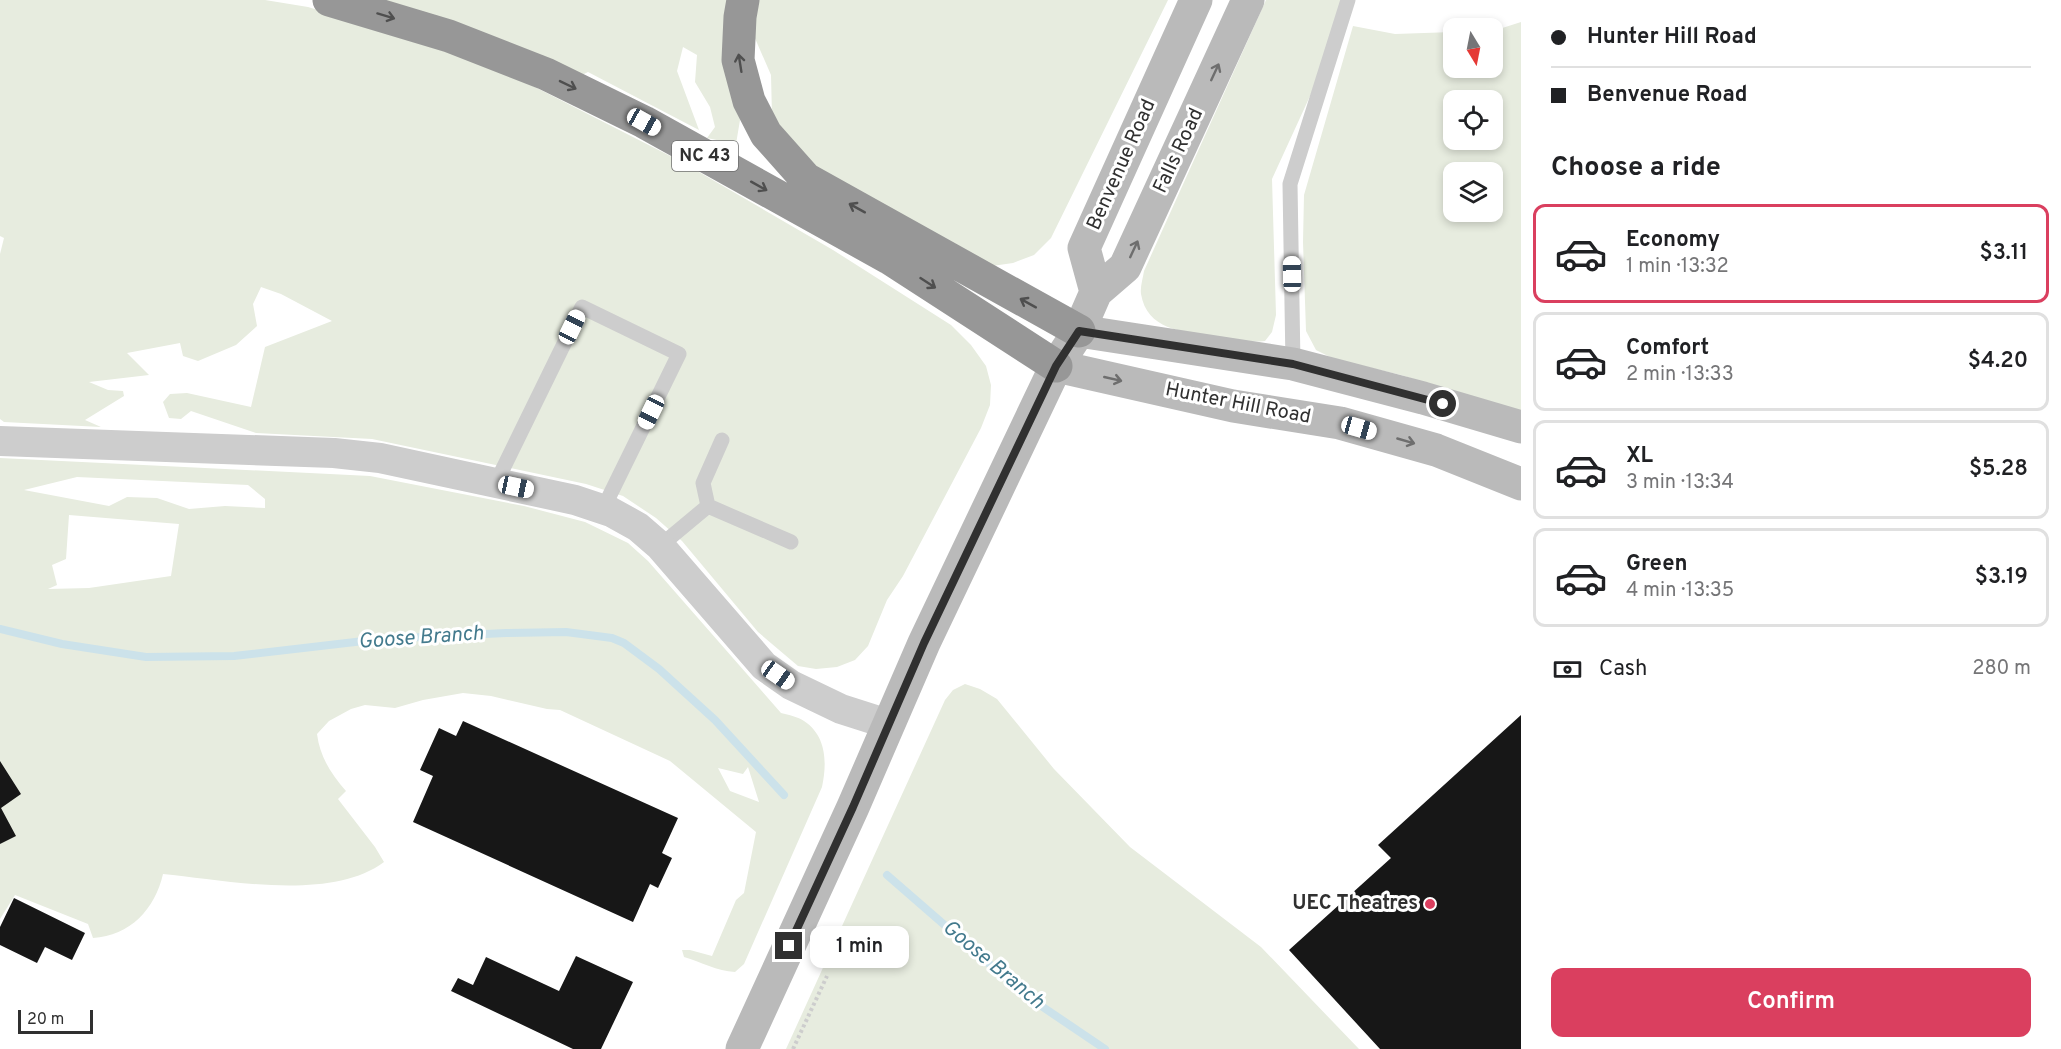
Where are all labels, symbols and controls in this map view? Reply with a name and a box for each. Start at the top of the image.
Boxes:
one-way arrow [376,11,395,22]
north arrow [1443,18,1503,78]
map controls [1443,18,1503,222]
text: Hunter Hill Road [1587,24,1757,51]
one-way arrow [735,54,746,74]
one-way arrow [1210,63,1222,81]
one-way arrow [558,80,576,91]
text: Benvenue Road [1587,82,1748,109]
button: locate [1443,90,1503,150]
street label: Benvenue Road [1081,95,1163,235]
street label: Falls Road [1148,104,1210,198]
car [624,105,664,139]
road number: NC 43 [672,141,738,171]
text: Choose a ride [1551,151,1721,185]
button: layers [1443,162,1503,222]
one-way arrow [750,180,767,192]
one-way arrow [849,202,866,214]
icon: car [1554,227,1608,281]
text: Economy [1626,227,1720,254]
one-way arrow [1129,240,1140,258]
text: $3.11 [1980,240,2028,267]
text: 1 min · 13:32 [1626,254,1729,280]
car [1283,256,1301,292]
one-way arrow [919,277,936,289]
one-way arrow [1019,297,1037,308]
car [556,307,588,347]
icon: car [1554,335,1608,389]
text: Comfort [1626,335,1709,362]
text: $4.20 [1968,348,2028,375]
text: 2 min · 13:33 [1626,362,1734,388]
one-way arrow [1103,374,1122,385]
street label: Hunter Hill Road [1163,377,1313,431]
route start [1429,390,1456,417]
car [635,392,667,432]
car [1339,414,1379,442]
one-way arrow [1396,436,1415,448]
icon: car [1554,443,1608,497]
text: XL [1626,443,1653,470]
text: $5.28 [1969,456,2028,483]
text: 3 min · 13:34 [1626,470,1734,496]
car [497,474,535,500]
icon: car [1554,551,1608,605]
text: Green [1626,551,1688,578]
text: $3.19 [1975,564,2028,591]
text: 4 min · 13:35 [1626,578,1734,604]
water label: Goose Branch [357,620,485,656]
icon: cash [1551,653,1584,686]
text: Cash [1599,656,1648,683]
text: 280 m [1972,656,2031,682]
car [758,657,798,693]
place label: UEC Theatres [1292,891,1418,917]
marker: UEC Theatres [1423,897,1437,911]
water label: Goose Branch [936,914,1050,1016]
callout: 1 min [810,925,909,967]
route end [775,932,802,959]
text: 1 min [836,934,883,960]
button: Confirm [1551,968,2031,1037]
scale bar [18,1007,93,1034]
text: 20 m [27,1010,64,1030]

